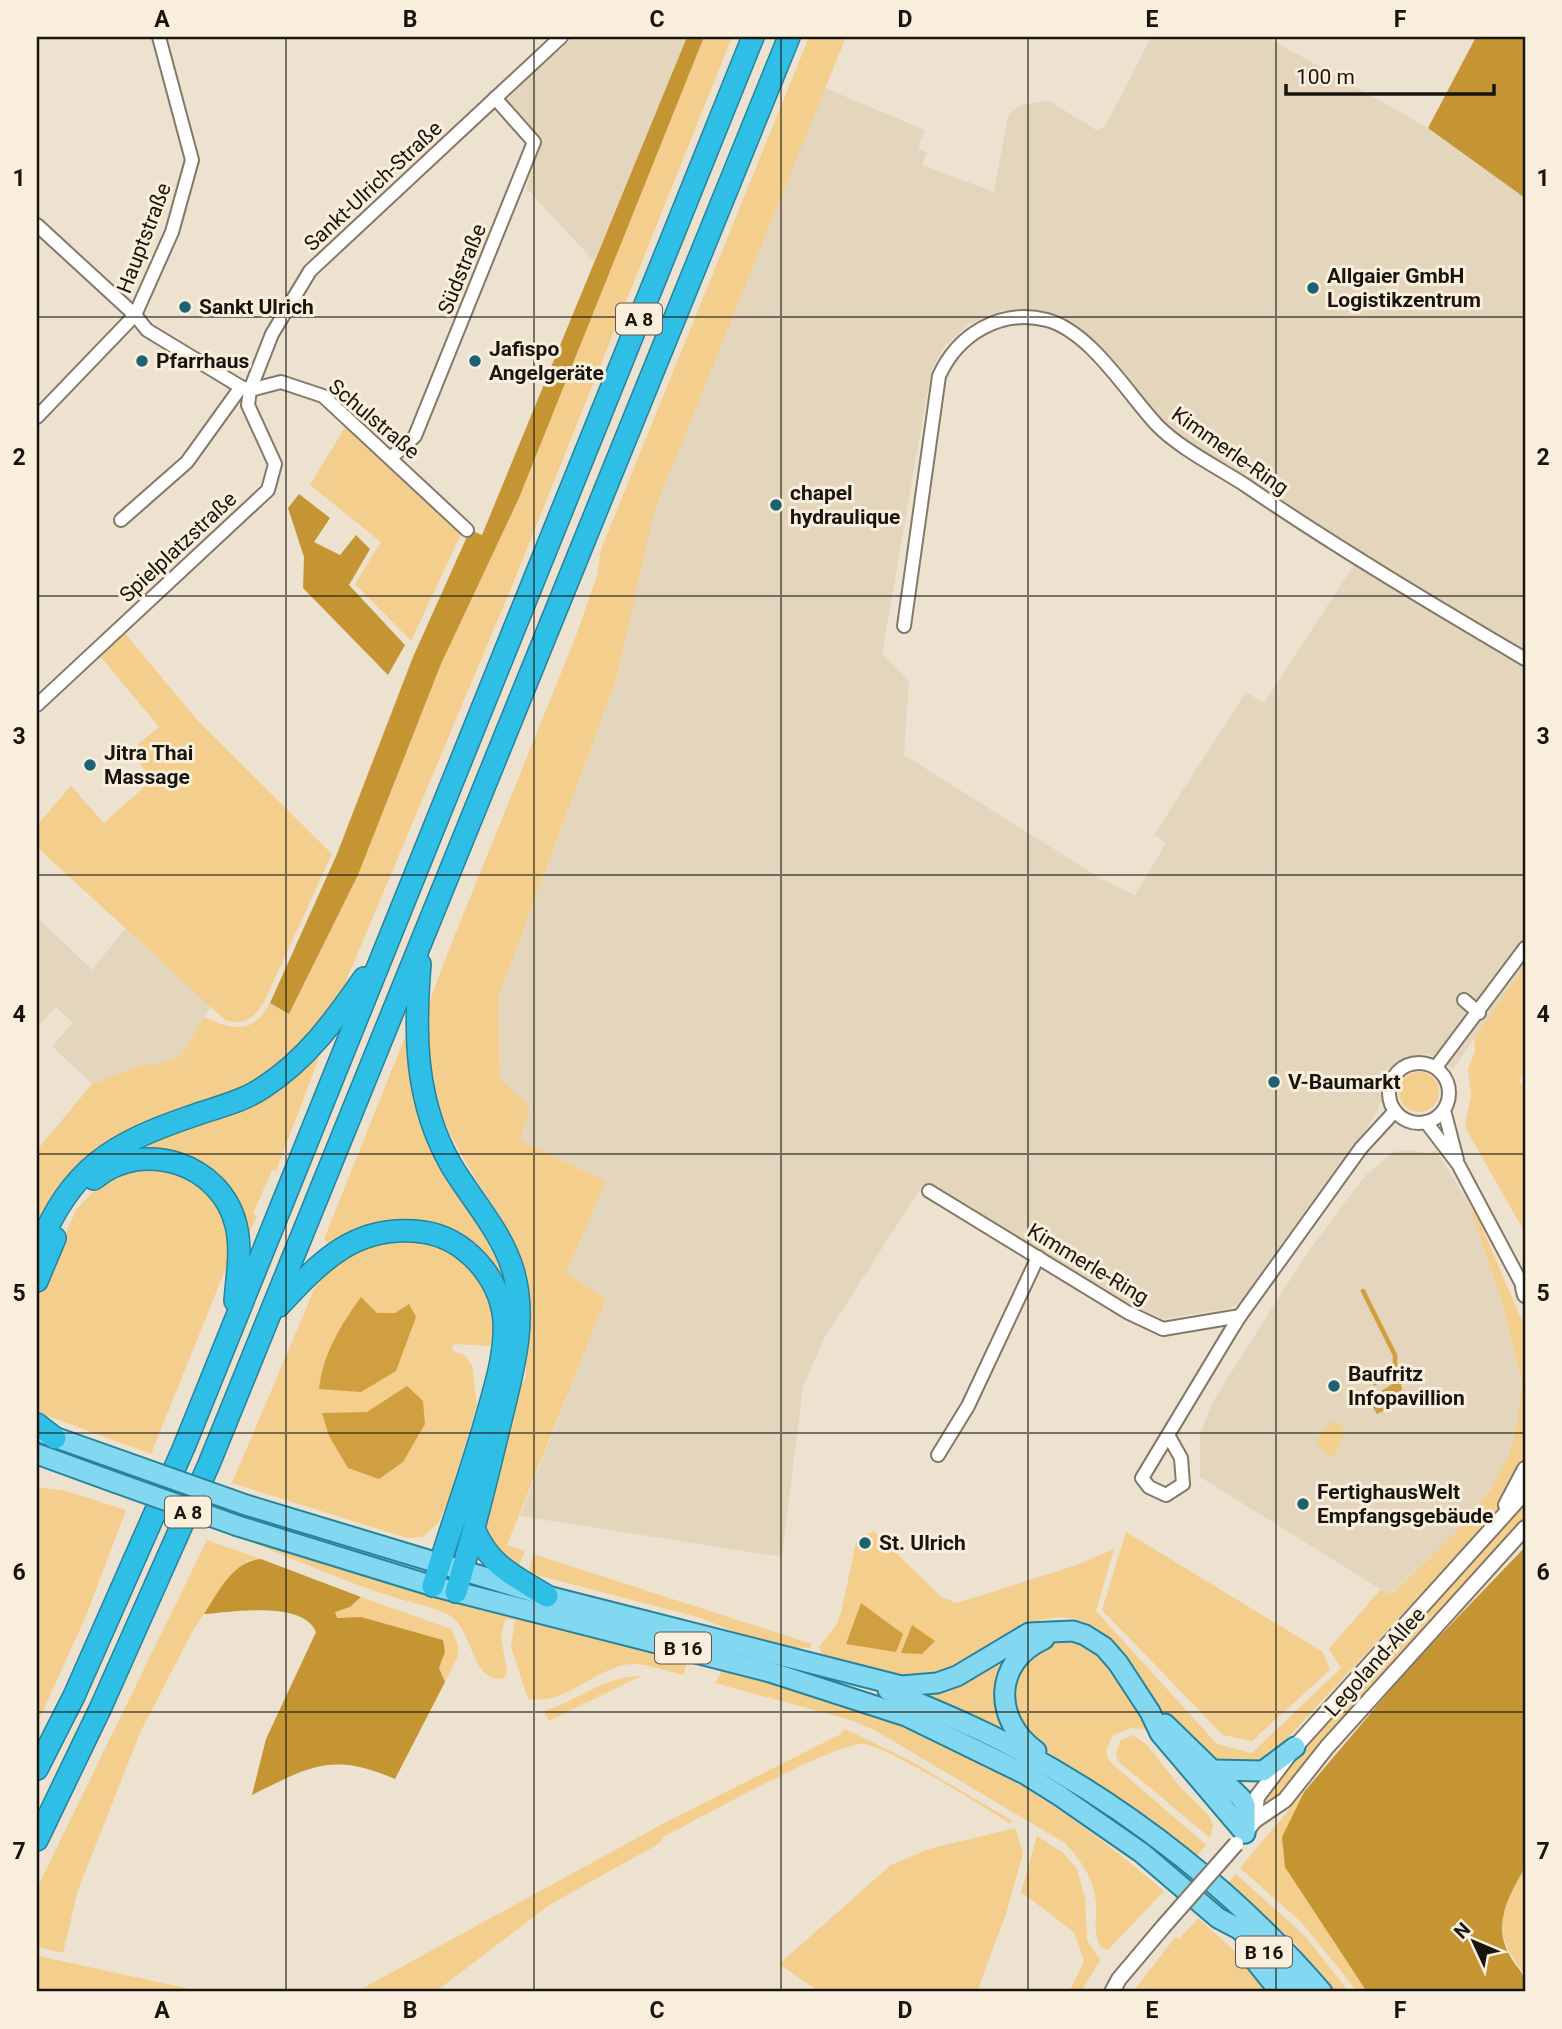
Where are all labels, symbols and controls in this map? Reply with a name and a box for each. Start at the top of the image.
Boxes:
text: A [154,6,170,33]
text: B [403,6,417,33]
text: C [649,6,665,33]
text: D [898,6,912,33]
text: E [1146,6,1159,33]
text: F [1394,6,1407,33]
scale bar [1286,52,1494,96]
text: 100 m [1296,65,1355,89]
street label: Sankt-Ulrich-Straße [299,116,447,256]
text: 1 [12,165,26,192]
text: 1 [1536,165,1550,192]
street label: Hauptstraße [112,180,176,296]
street label: Südstraße [433,220,491,318]
place label: Allgaier GmbH Logistikzentrum [1327,264,1481,312]
marker: Allgaier GmbH Logistikzentrum [1305,280,1321,296]
place label: Sankt Ulrich [199,295,314,319]
marker: Sankt Ulrich [177,299,193,315]
road number: A 8 [616,304,662,334]
place label: Jafispo Angelgeräte [489,337,604,385]
place label: Pfarrhaus [156,349,249,373]
marker: Pfarrhaus [134,353,150,369]
marker: Jafispo Angelgeräte [467,353,483,369]
street label: Schulstraße [324,374,424,464]
street label: Kimmerle-Ring [1167,402,1293,500]
text: 2 [12,444,26,471]
text: 2 [1536,444,1550,471]
place label: chapel hydraulique [790,481,900,529]
street label: Spielplatzstraße [115,487,241,607]
marker: chapel hydraulique [768,497,784,513]
text: 3 [12,723,26,750]
text: 3 [1536,723,1550,750]
place label: Jitra Thai Massage [104,741,193,789]
marker: Jitra Thai Massage [82,757,98,773]
text: 4 [12,1001,26,1028]
text: 4 [1536,1001,1550,1028]
place label: V-Baumarkt [1288,1070,1401,1094]
marker: V-Baumarkt [1266,1074,1282,1090]
street label: Kimmerle-Ring [1023,1218,1153,1310]
text: 5 [12,1280,26,1307]
text: 5 [1536,1280,1550,1307]
place label: Baufritz Infopavillion [1348,1362,1465,1410]
marker: Baufritz Infopavillion [1326,1378,1342,1394]
place label: FertighausWelt Empfangsgebäude [1317,1480,1493,1528]
road number: A 8 [165,1496,211,1528]
marker: FertighausWelt Empfangsgebäude [1295,1496,1311,1512]
place label: St. Ulrich [879,1531,966,1555]
marker: St. Ulrich [857,1535,873,1551]
text: 6 [12,1559,26,1586]
text: 6 [1536,1559,1550,1586]
street label: Legoland-Allee [1320,1603,1430,1721]
road number: B 16 [655,1632,711,1664]
text: 7 [12,1838,26,1865]
text: 7 [1536,1838,1550,1865]
north arrow [1440,1906,1510,1976]
text: N [1449,1918,1475,1943]
road number: B 16 [1236,1936,1292,1968]
text: A [154,1997,170,2024]
text: B [403,1997,417,2024]
text: C [649,1997,665,2024]
text: D [898,1997,912,2024]
text: E [1146,1997,1159,2024]
text: F [1394,1997,1407,2024]

